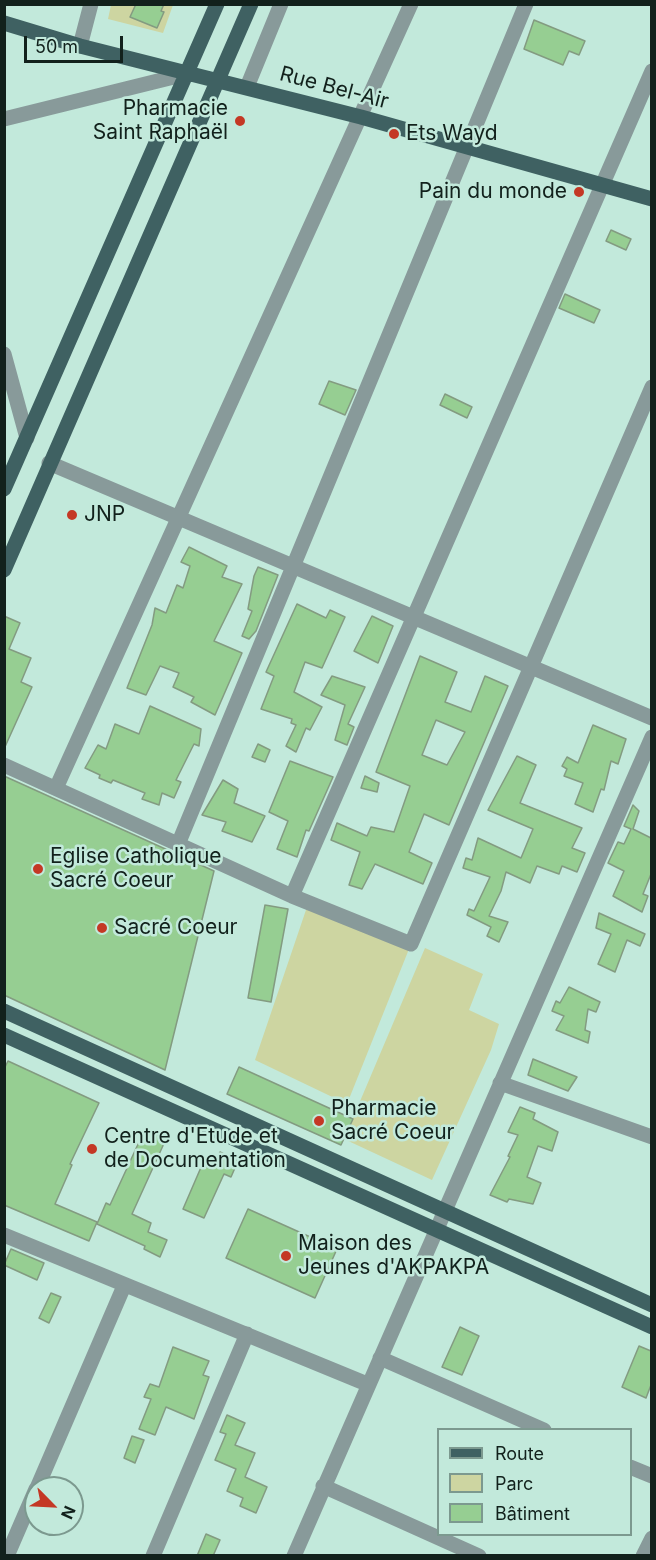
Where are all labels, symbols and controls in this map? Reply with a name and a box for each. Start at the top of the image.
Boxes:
scale bar [27,24,126,62]
text: 50 m [35,36,78,57]
street label: Rue Bel-Air [277,61,391,115]
place label: Pharmacie Saint Raphaël [93,96,228,146]
marker: Pharmacie Saint Raphaël [233,114,247,128]
place label: Ets Wayd [406,121,498,147]
marker: Ets Wayd [387,127,401,141]
place label: Pain du monde [419,179,567,205]
marker: Pain du monde [572,185,586,199]
place label: JNP [84,502,125,528]
marker: JNP [65,508,79,522]
place label: Eglise Catholique Sacré Coeur [50,844,222,894]
marker: Eglise Catholique Sacré Coeur [31,862,45,876]
place label: Sacré Coeur [114,915,237,941]
marker: Sacré Coeur [95,921,109,935]
place label: Pharmacie Sacré Coeur [331,1096,454,1146]
marker: Pharmacie Sacré Coeur [312,1114,326,1128]
place label: Centre d'Etude et de Documentation [104,1124,286,1174]
marker: Centre d'Etude et de Documentation [85,1142,99,1156]
place label: Maison des Jeunes d'AKPAKPA [298,1231,489,1281]
marker: Maison des Jeunes d'AKPAKPA [279,1249,293,1263]
legend [437,1428,632,1536]
text: Route [495,1443,544,1464]
text: Parc [495,1473,533,1494]
north arrow [24,1476,84,1536]
text: N [57,1503,80,1522]
text: Bâtiment [495,1503,570,1524]

